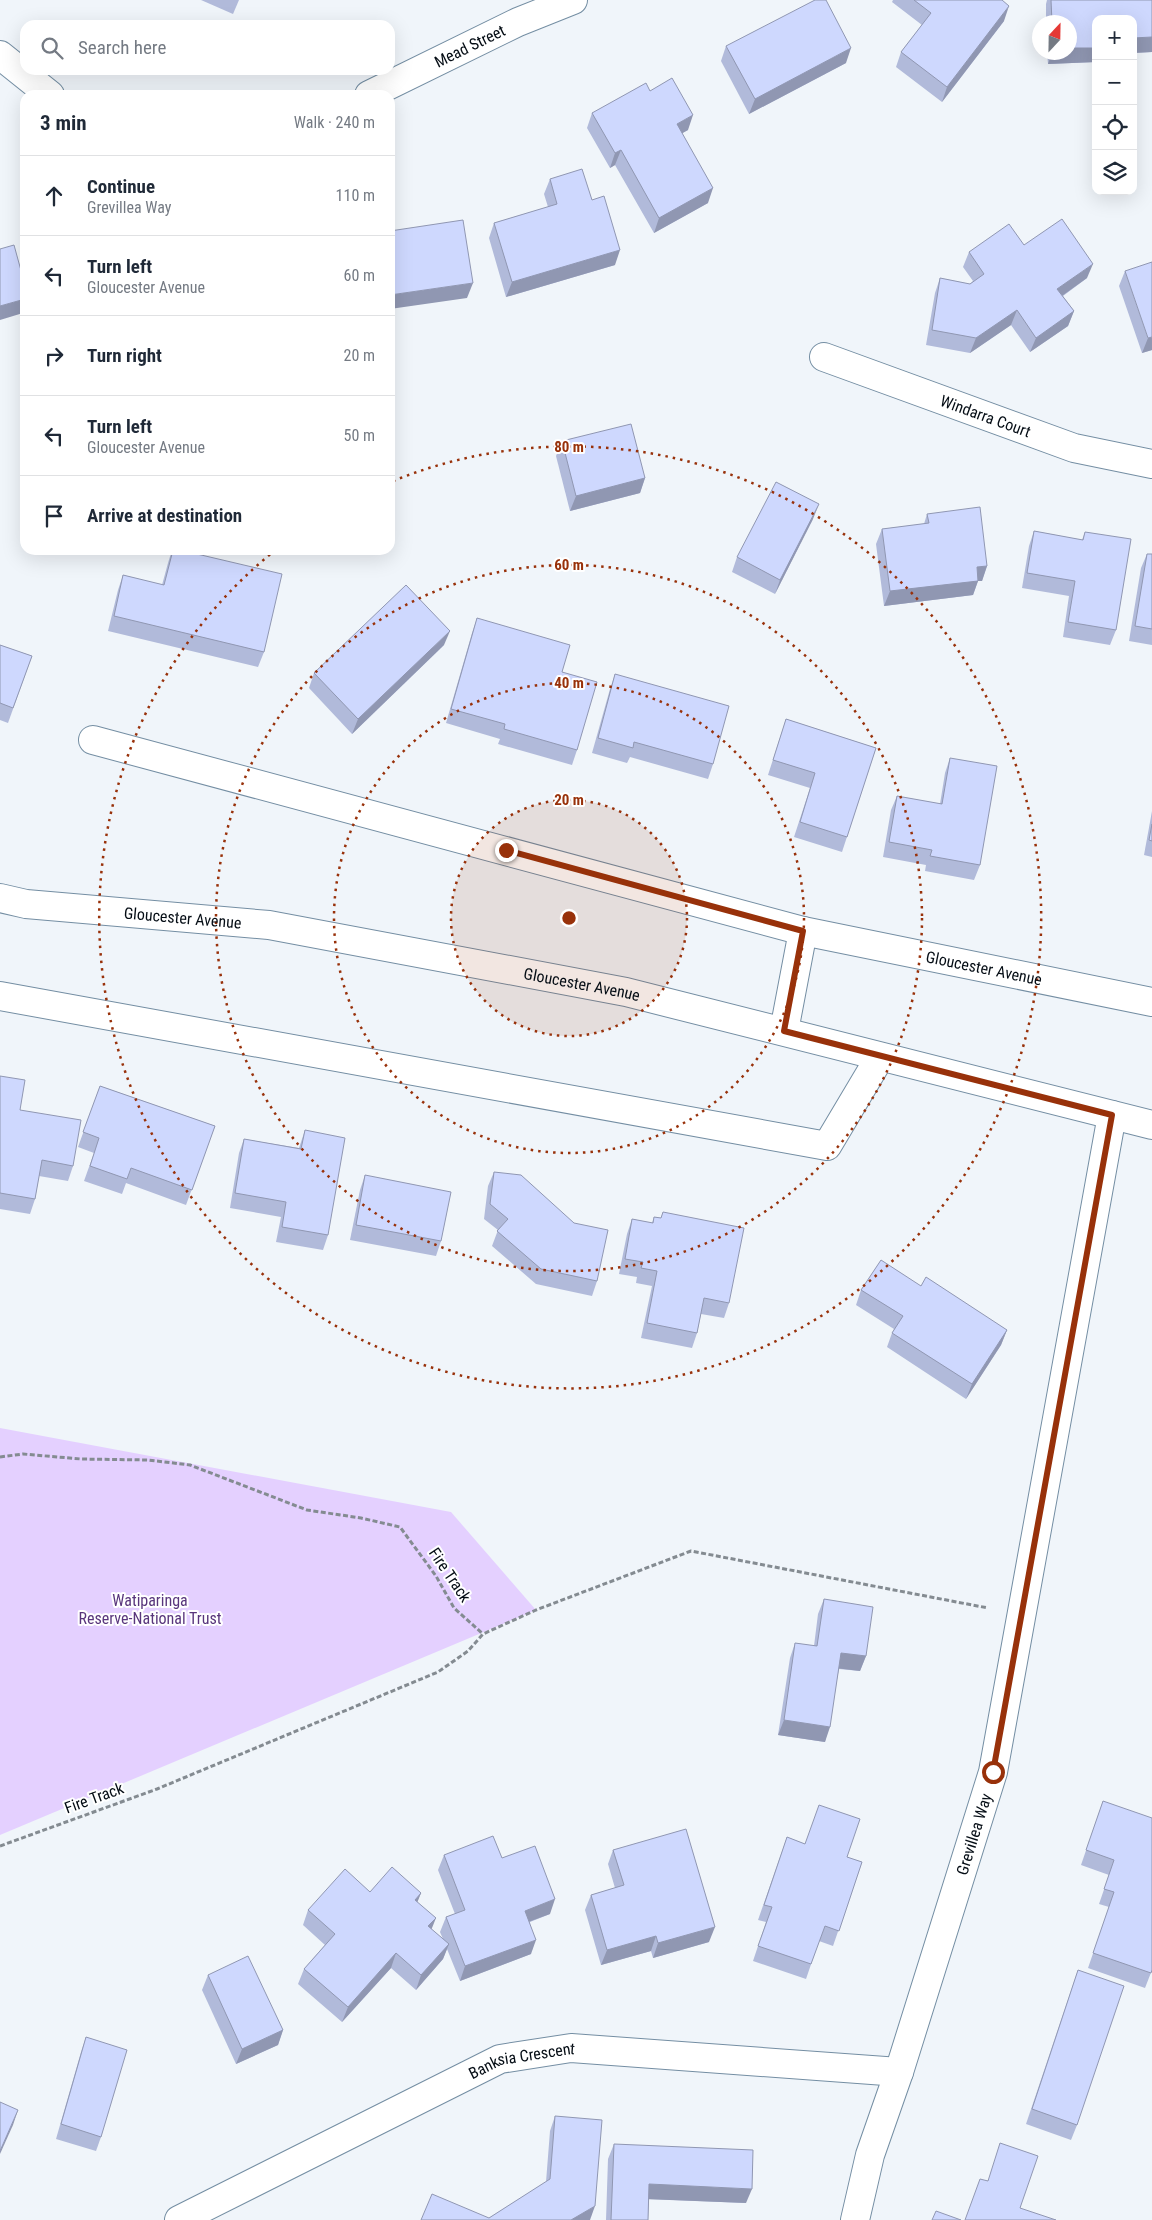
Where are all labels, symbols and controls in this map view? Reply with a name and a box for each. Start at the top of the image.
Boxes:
north arrow [1032,15,1077,60]
map controls [1092,15,1137,195]
button: + [1092,15,1137,60]
search box [20,20,395,75]
street label: Mead Street [431,20,508,71]
icon: search [38,34,66,62]
text: Search here [78,36,166,59]
button: − [1092,60,1137,105]
button: locate [1092,105,1137,150]
text: 3 min [40,111,87,135]
text: Walk · 240 m [294,113,375,132]
button: layers [1092,150,1137,195]
text: Continue [87,175,155,198]
icon: ahead [40,182,68,210]
text: 110 m [336,186,375,205]
text: Grevillea Way [87,198,171,217]
text: Turn left [87,255,152,278]
icon: left [40,262,68,290]
text: 60 m [343,266,375,285]
text: Gloucester Avenue [87,278,205,297]
icon: right [40,342,68,370]
text: Turn right [87,344,162,367]
text: 20 m [343,346,375,365]
street label: Windarra Court [938,391,1034,441]
text: Turn left [87,415,152,438]
icon: left [40,422,68,450]
text: 50 m [343,426,375,445]
text: Gloucester Avenue [87,438,205,457]
text: 80 m [554,438,584,456]
icon: arrive [40,502,68,530]
text: Arrive at destination [87,504,242,527]
text: 60 m [554,556,584,574]
text: 40 m [554,674,584,692]
text: 20 m [554,791,584,809]
route end [495,839,518,862]
street label: Gloucester Avenue [123,903,242,932]
centre of rings [560,909,578,927]
street label: Gloucester Avenue [924,947,1044,989]
street label: Gloucester Avenue [522,964,642,1005]
street label: Fire Track [425,1544,476,1606]
park label: Watiparinga Reserve-National Trust [79,1591,222,1628]
route start [982,1761,1005,1784]
street label: Fire Track [62,1778,127,1817]
street label: Grevillea Way [952,1791,995,1877]
street label: Banksia Crescent [465,2038,576,2083]

